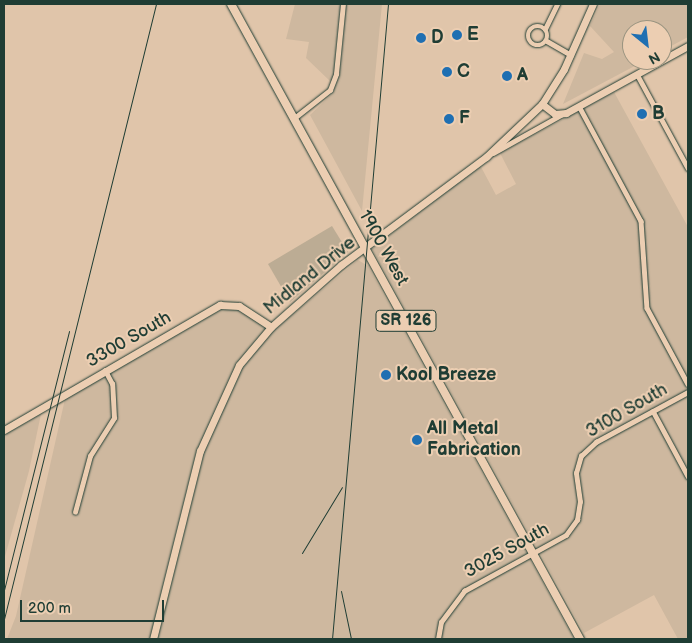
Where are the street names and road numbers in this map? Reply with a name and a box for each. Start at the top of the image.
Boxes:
street label: 1900 West [353,206,413,290]
street label: Midland Drive [260,232,360,320]
street label: 3300 South [83,307,175,373]
road number: SR 126 [375,308,437,334]
street label: 3100 South [582,379,672,443]
street label: 3025 South [461,519,553,583]

